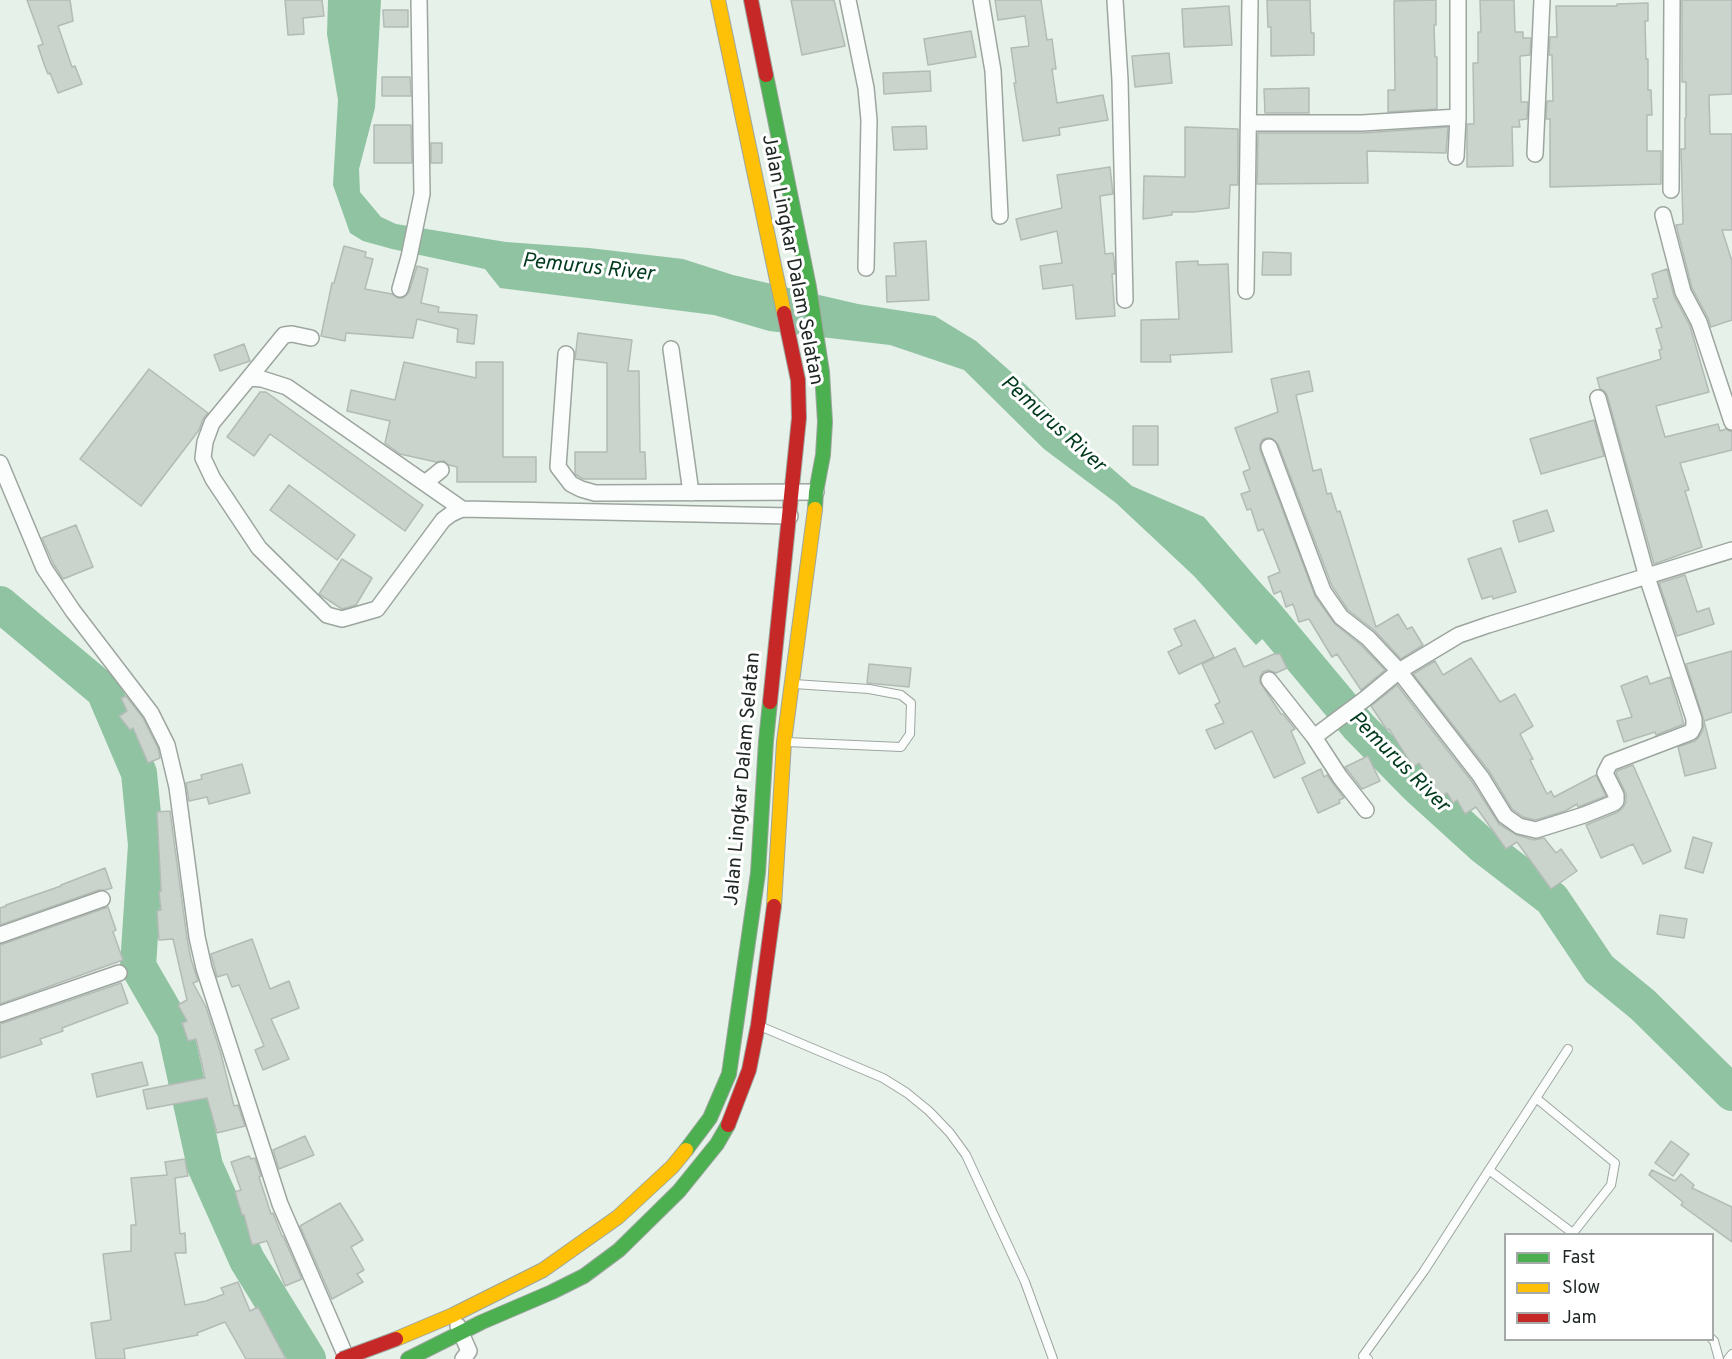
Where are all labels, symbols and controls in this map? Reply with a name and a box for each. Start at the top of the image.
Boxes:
street label: Jalan Lingkar Dalam Selatan [755,133,827,387]
water label: Pemurus River [521,250,655,288]
water label: Pemurus River [994,371,1110,479]
street label: Jalan Lingkar Dalam Selatan [721,651,767,907]
water label: Pemurus River [1342,707,1454,819]
legend [1504,1233,1714,1341]
text: Fast [1562,1247,1595,1270]
text: Slow [1562,1277,1600,1300]
text: Jam [1562,1307,1597,1330]

